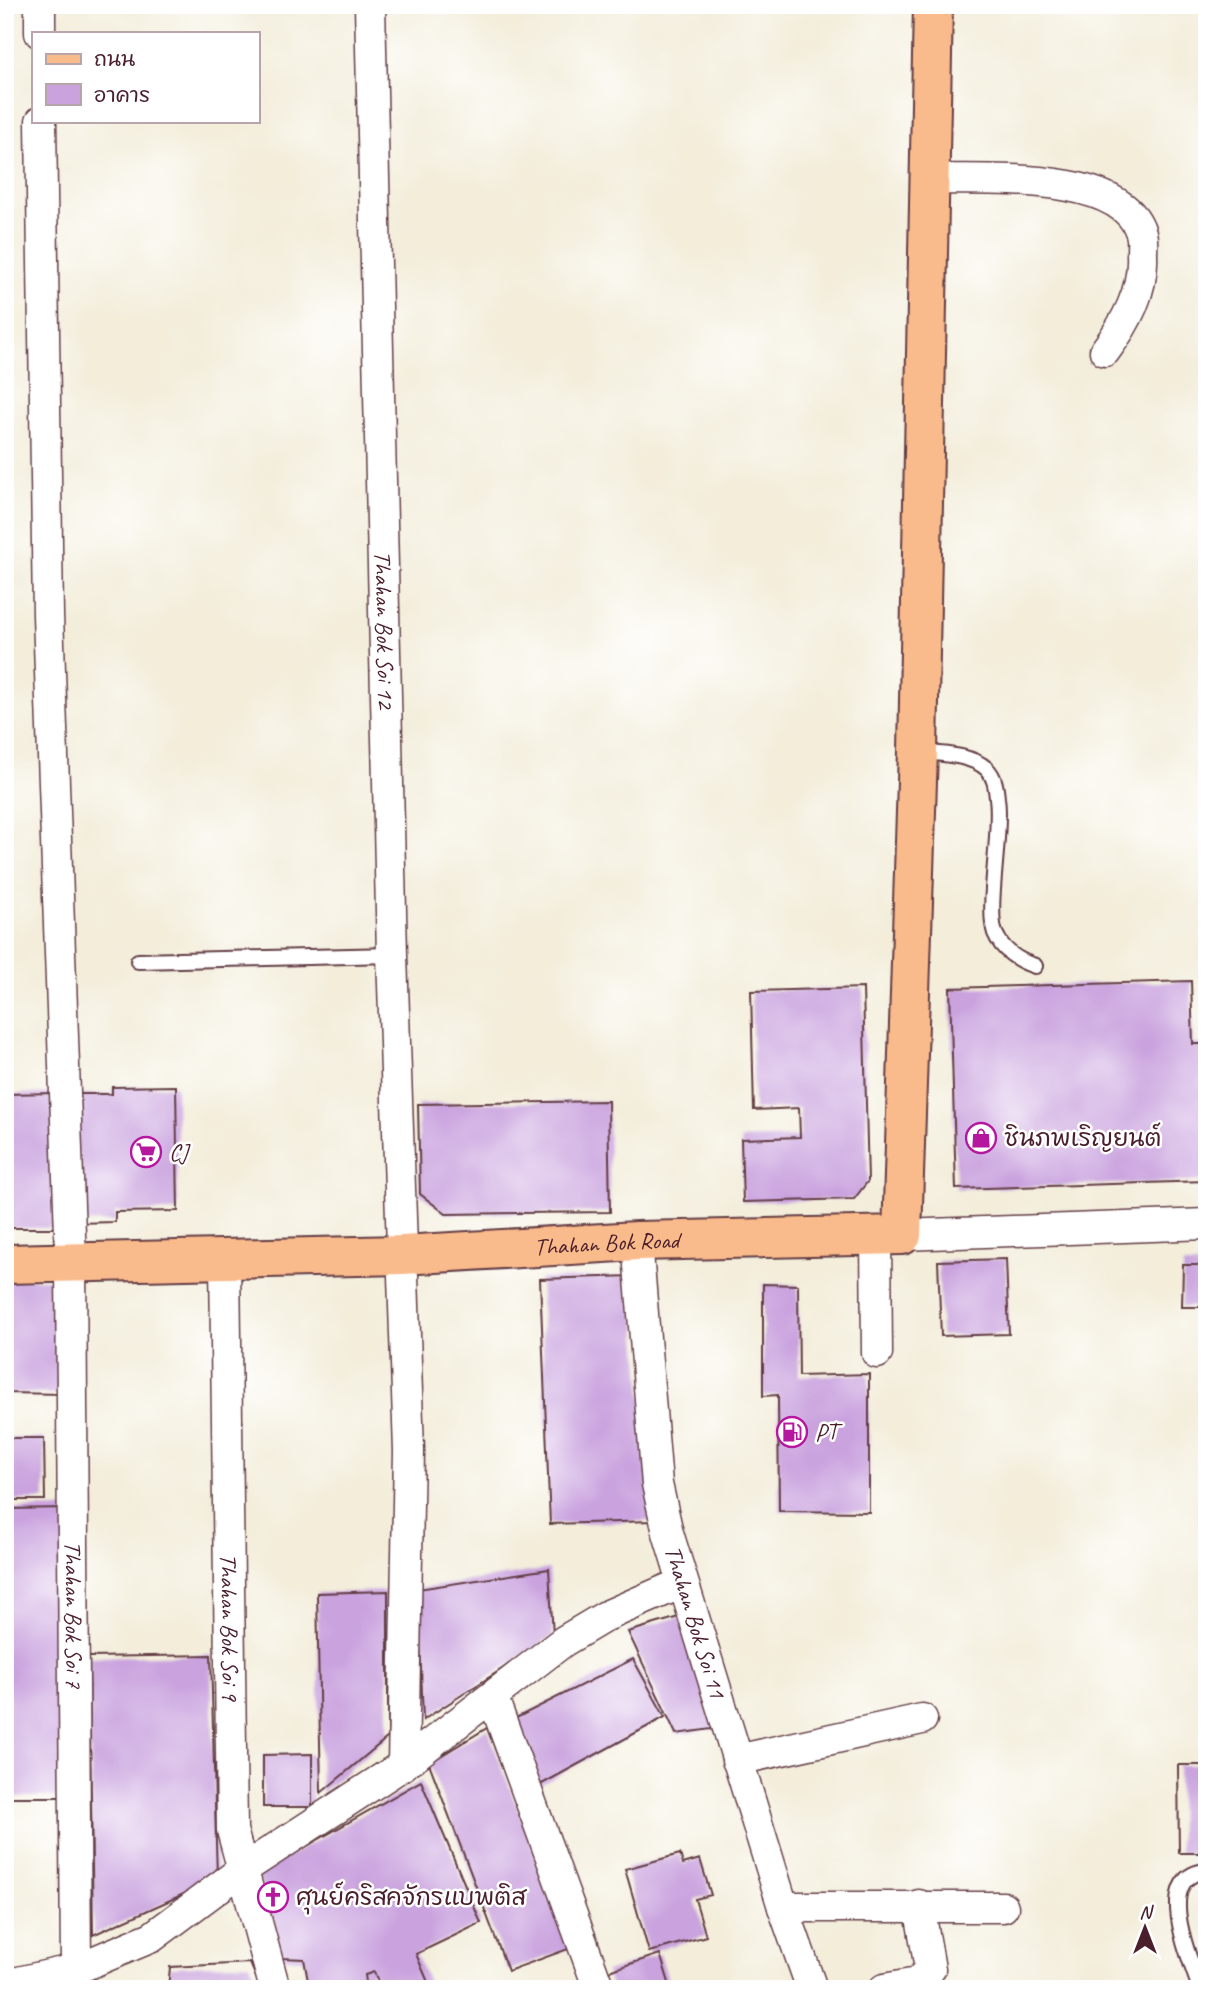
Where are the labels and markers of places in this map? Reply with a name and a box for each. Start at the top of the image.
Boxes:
shop icon: ชินภพเริญยนต์ [964,1121,998,1155]
place label: ชินภพเริญยนต์ [1004,1122,1161,1153]
supermarket icon: CJ [129,1135,163,1169]
place label: CJ [169,1137,191,1167]
fuel station icon: PT [775,1415,809,1449]
place label: PT [815,1417,843,1447]
church icon: ศุนย์คริสคจักรแบพติส [256,1880,290,1914]
place label: ศุนย์คริสคจักรแบพติส [296,1881,527,1915]

